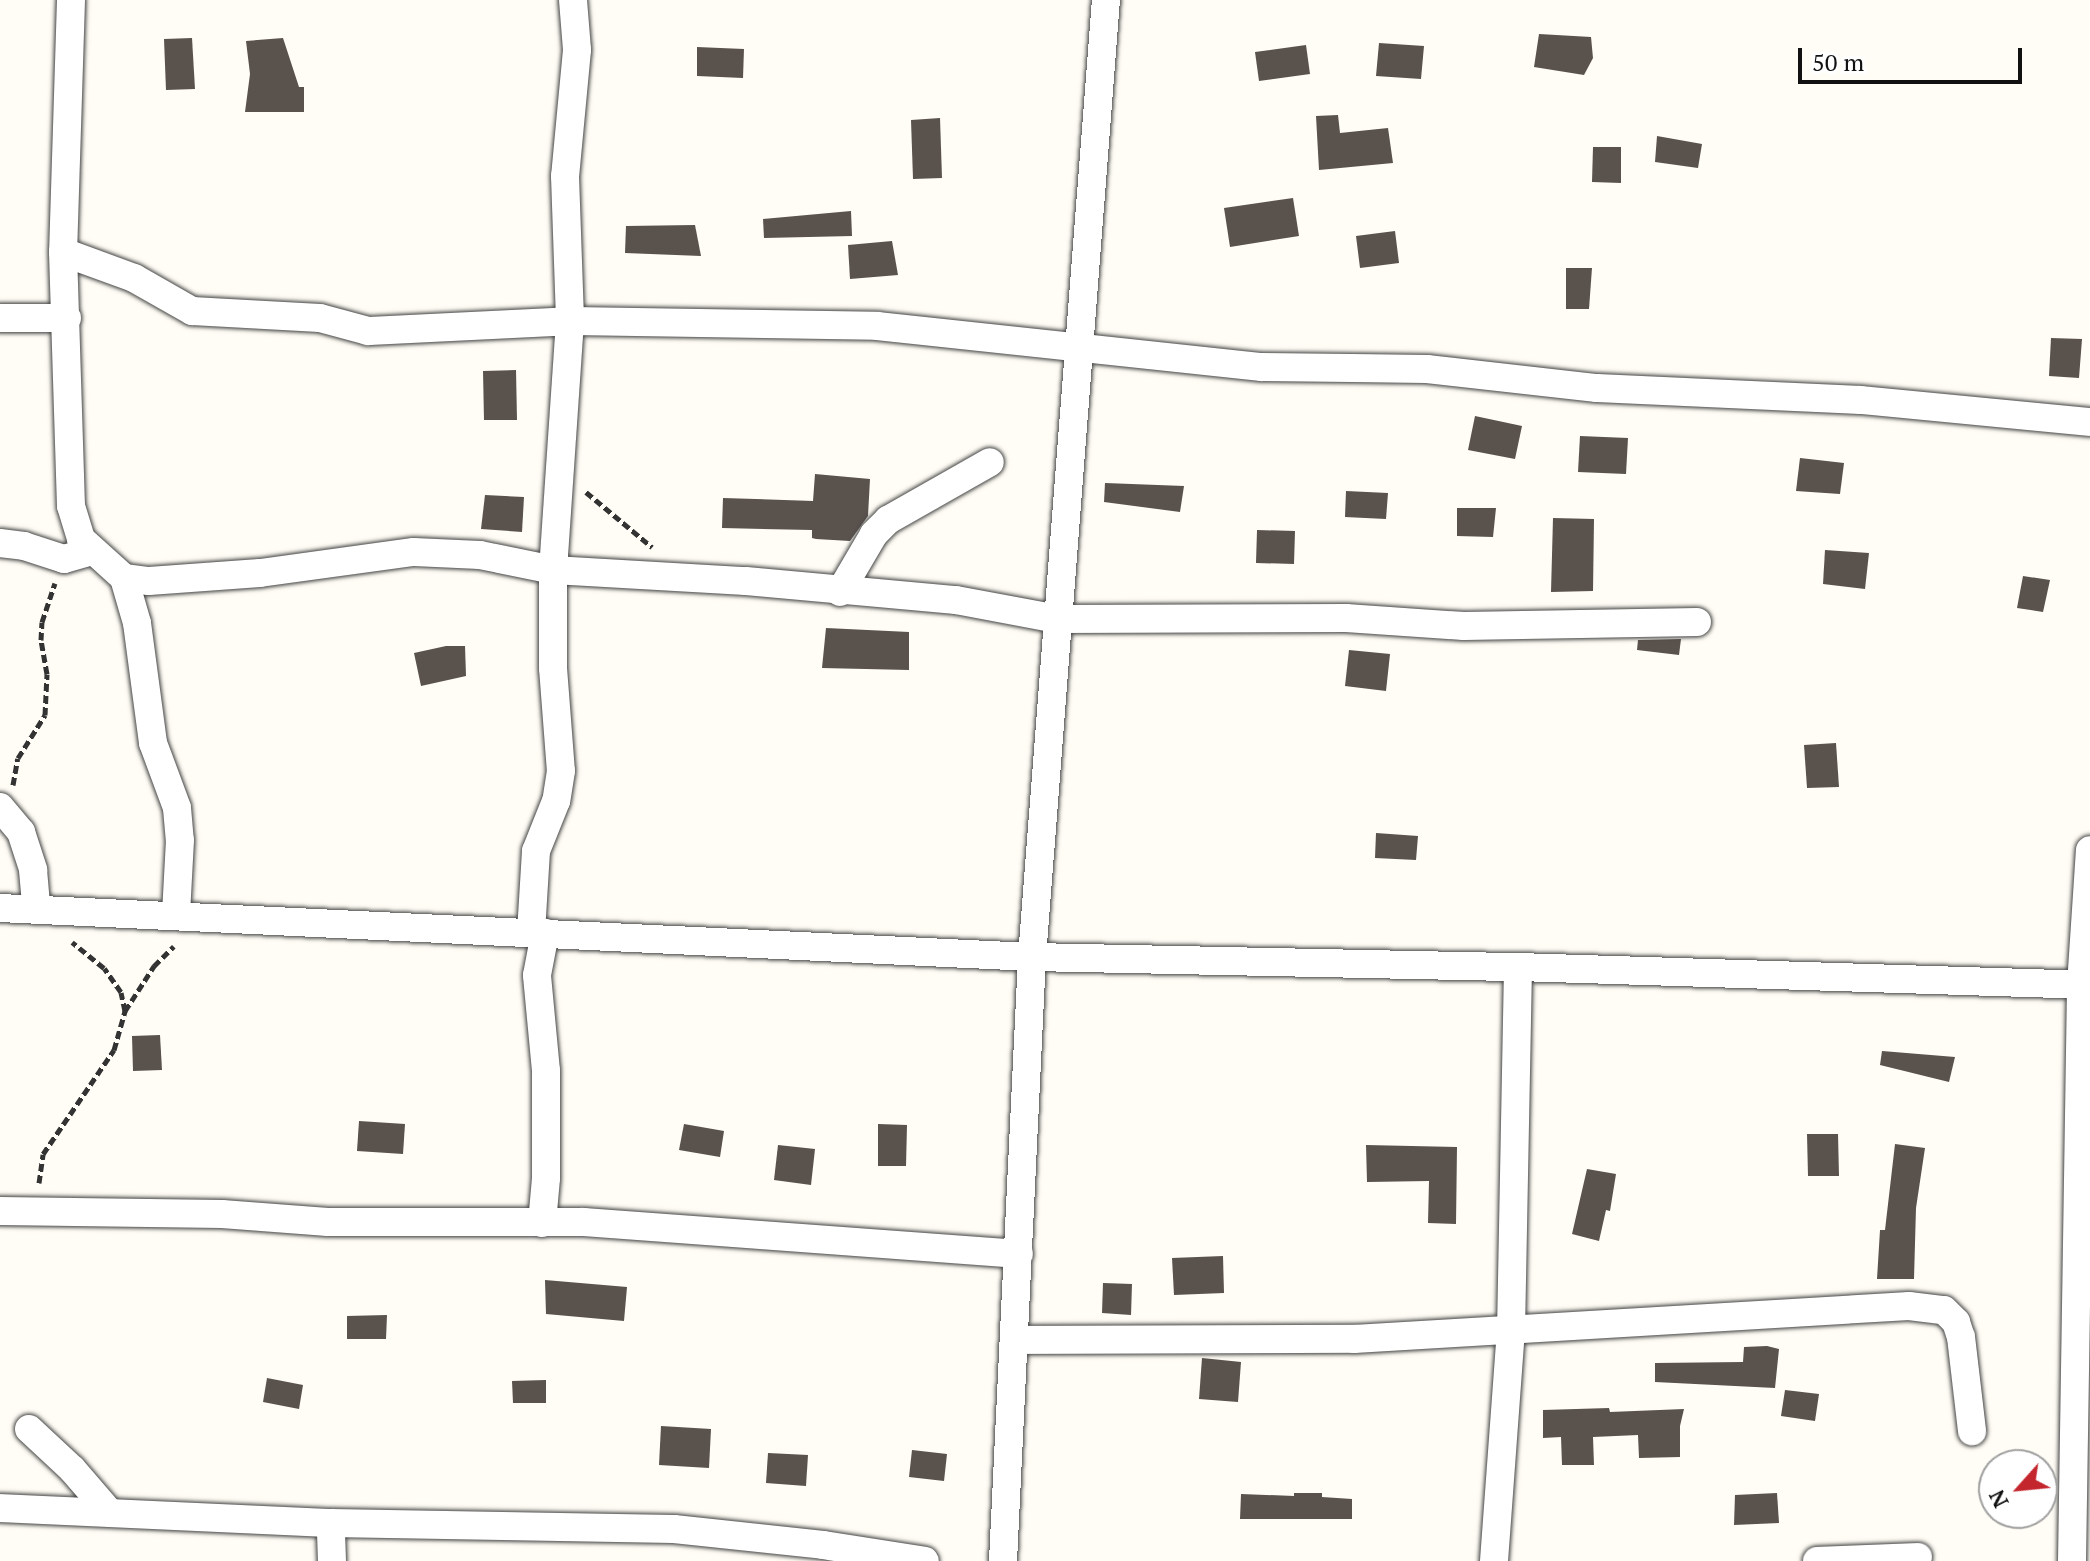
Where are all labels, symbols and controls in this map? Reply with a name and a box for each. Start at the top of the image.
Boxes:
scale bar [1802,32,2026,82]
text: 50 m [1812,46,1864,78]
north arrow [1978,1449,2058,1529]
text: N [1981,1485,2015,1513]

